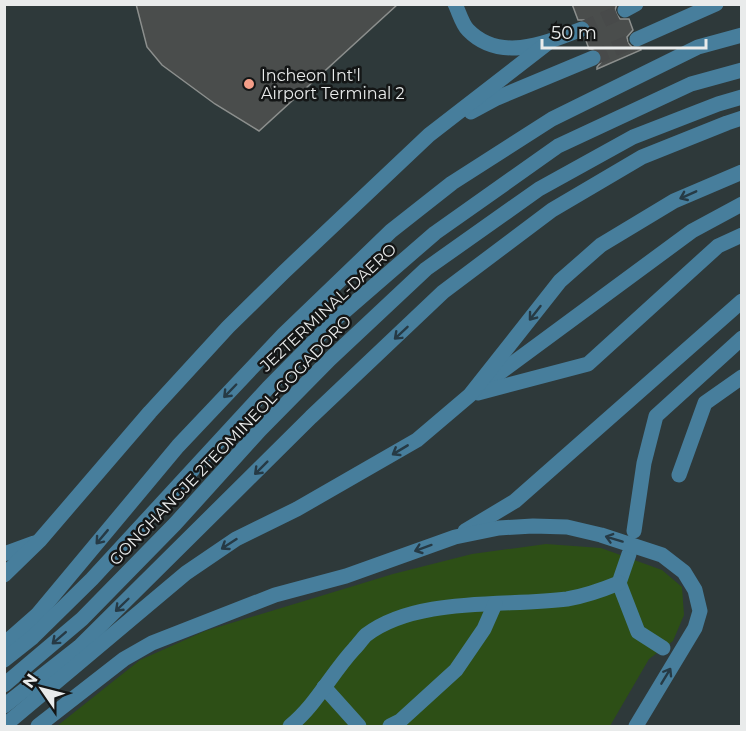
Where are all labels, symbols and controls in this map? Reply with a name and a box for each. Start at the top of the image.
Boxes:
scale bar [542,12,706,50]
text: 50 m [551,22,597,44]
place label: Incheon Int'l Airport Terminal 2 [261,66,405,103]
marker: Incheon Int'l Airport Terminal 2 [242,77,256,91]
one-way arrow [679,189,697,201]
street label: JE2TERMINAL-DAERO [256,239,400,376]
one-way arrow [529,304,542,320]
street label: GONGHANGJE 2TEOMINEOL-GOGADORO [105,311,355,569]
one-way arrow [394,325,409,339]
one-way arrow [223,383,238,398]
one-way arrow [391,445,408,457]
one-way arrow [253,460,268,475]
one-way arrow [95,529,108,545]
one-way arrow [605,533,624,544]
one-way arrow [221,539,238,551]
one-way arrow [415,544,433,555]
one-way arrow [115,598,130,613]
one-way arrow [52,631,67,645]
north arrow [12,659,72,719]
one-way arrow [661,668,673,685]
text: N [19,670,42,691]

